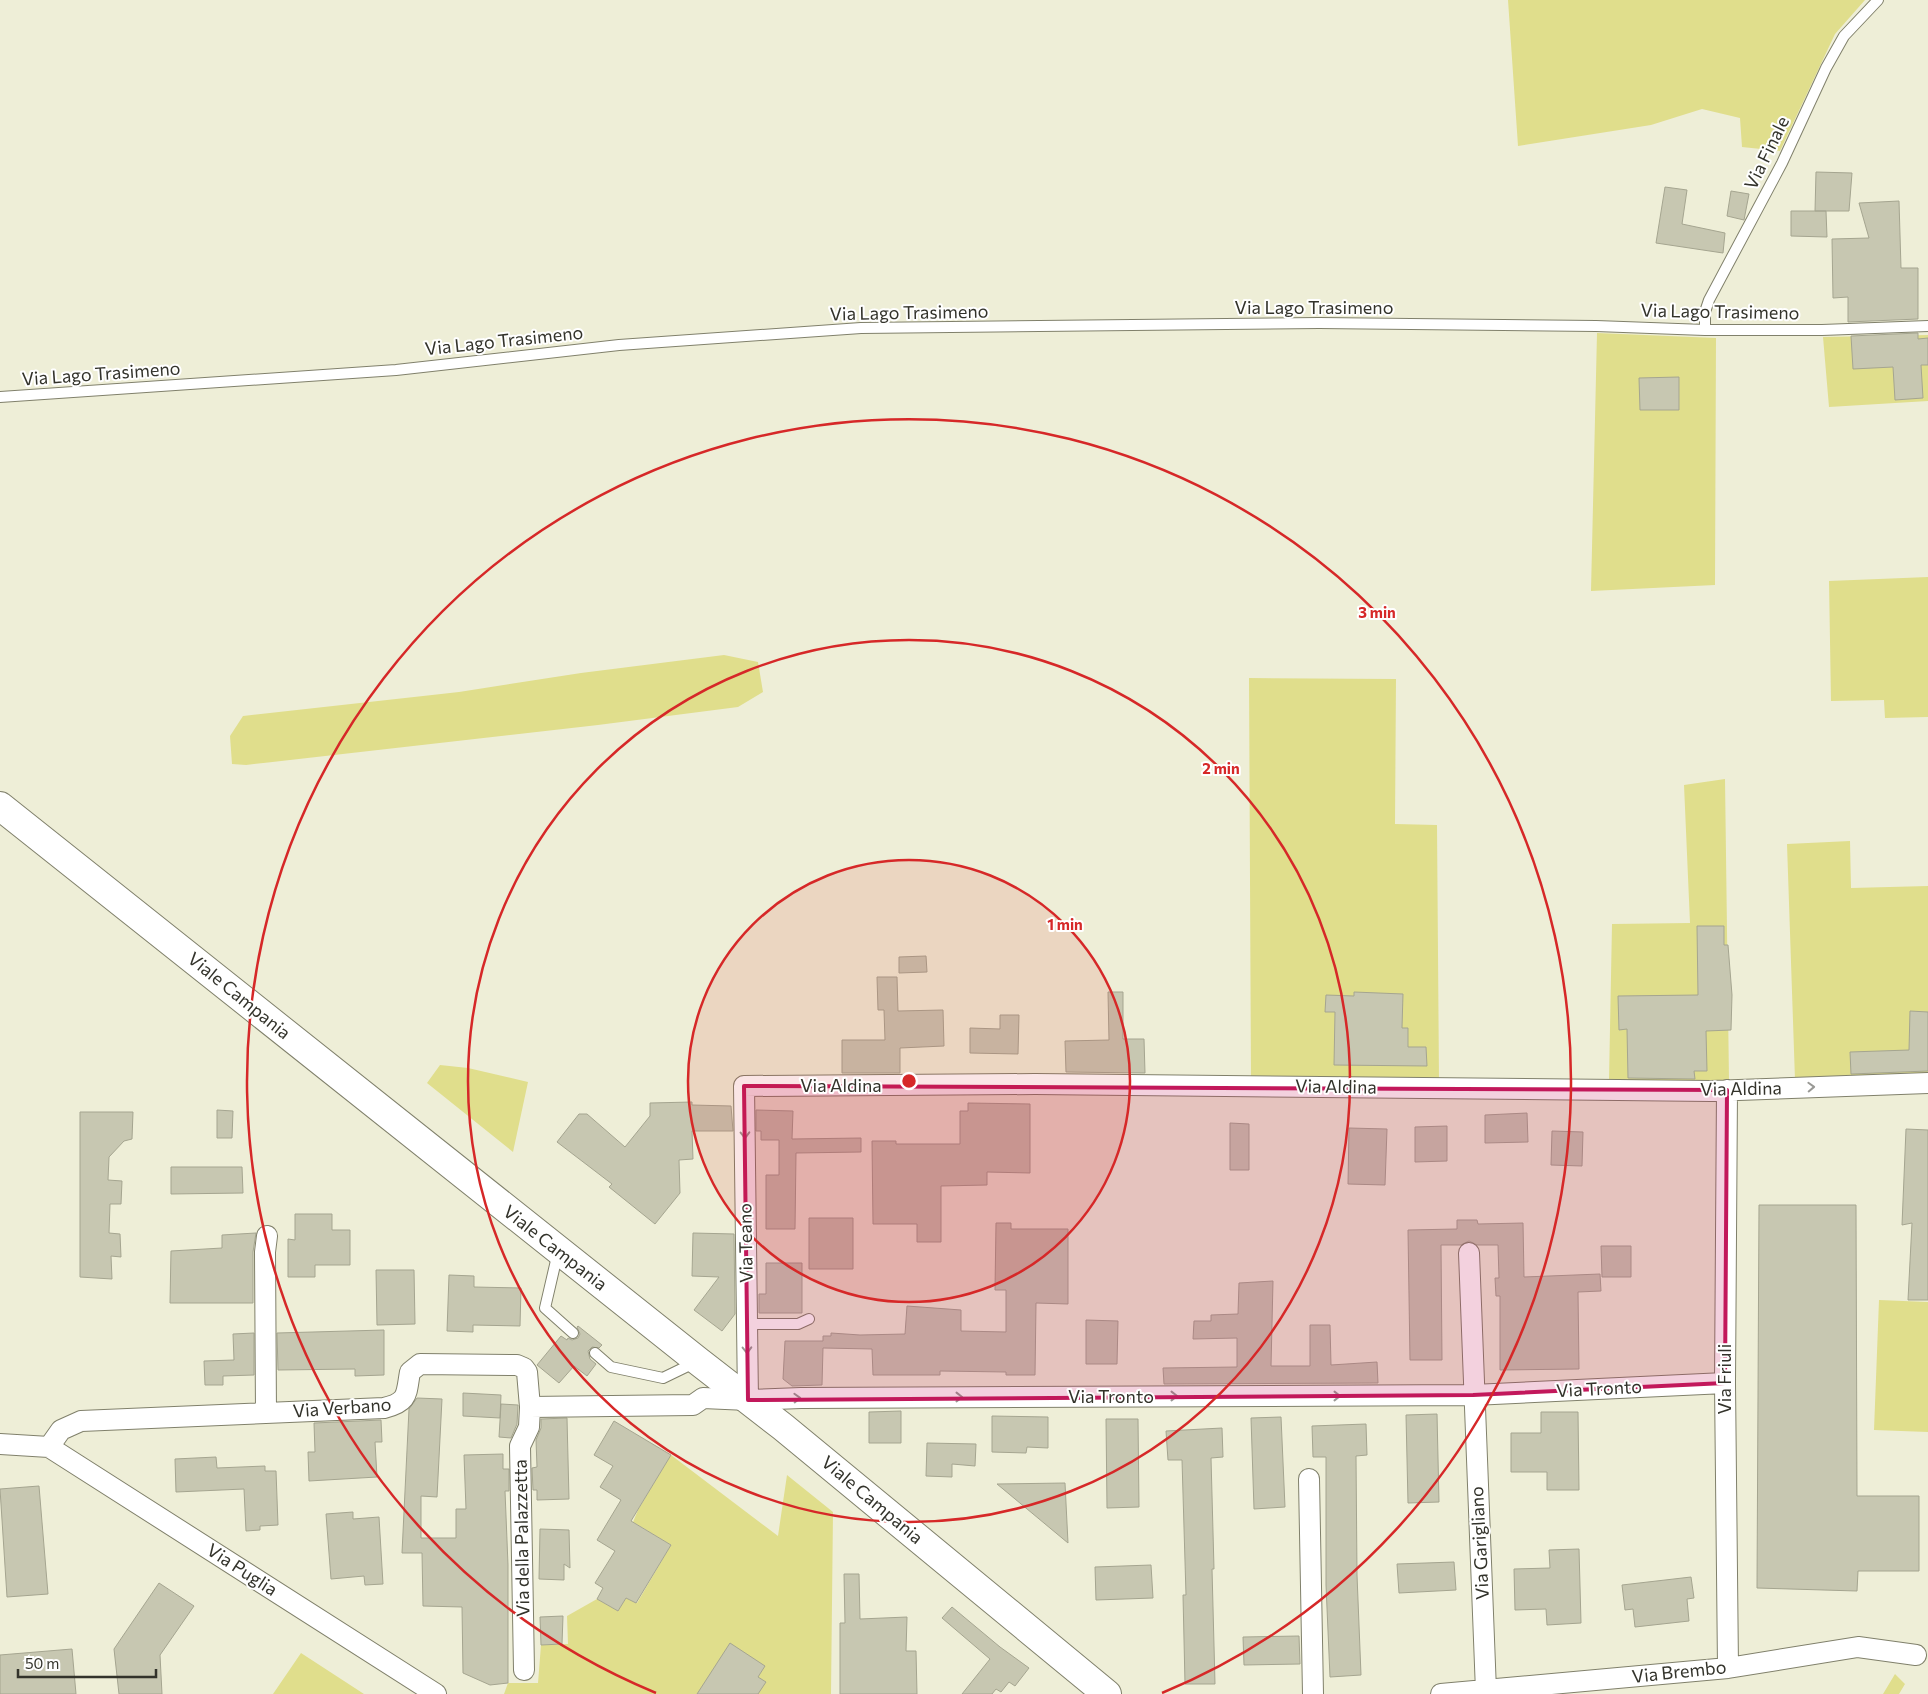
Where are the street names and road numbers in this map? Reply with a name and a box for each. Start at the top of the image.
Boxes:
street label: Via Finale [1739,112,1793,193]
street label: Via Lago Trasimeno [1235,296,1393,318]
street label: Via Lago Trasimeno [1640,299,1800,323]
street label: Via Lago Trasimeno [829,300,989,324]
street label: Via Lago Trasimeno [424,321,584,359]
street label: Via Lago Trasimeno [21,356,181,390]
street label: Viale Campania [184,947,295,1043]
street label: Via Aldina [800,1074,882,1096]
street label: Via Aldina [1295,1074,1377,1098]
street label: Via Aldina [1700,1076,1782,1100]
street label: Viale Campania [499,1200,612,1295]
street label: Via Teano [733,1203,757,1283]
street label: Via Friuli [1713,1344,1735,1414]
street label: Via Tronto [1556,1375,1642,1401]
street label: Via Tronto [1068,1385,1154,1407]
street label: Via Verbano [292,1393,392,1421]
street label: Viale Campania [817,1450,928,1548]
street label: Via della Palazzetta [509,1459,533,1617]
street label: Via Garigliano [1465,1486,1493,1600]
street label: Via Puglia [203,1538,282,1600]
street label: Via Brembo [1631,1655,1727,1687]

